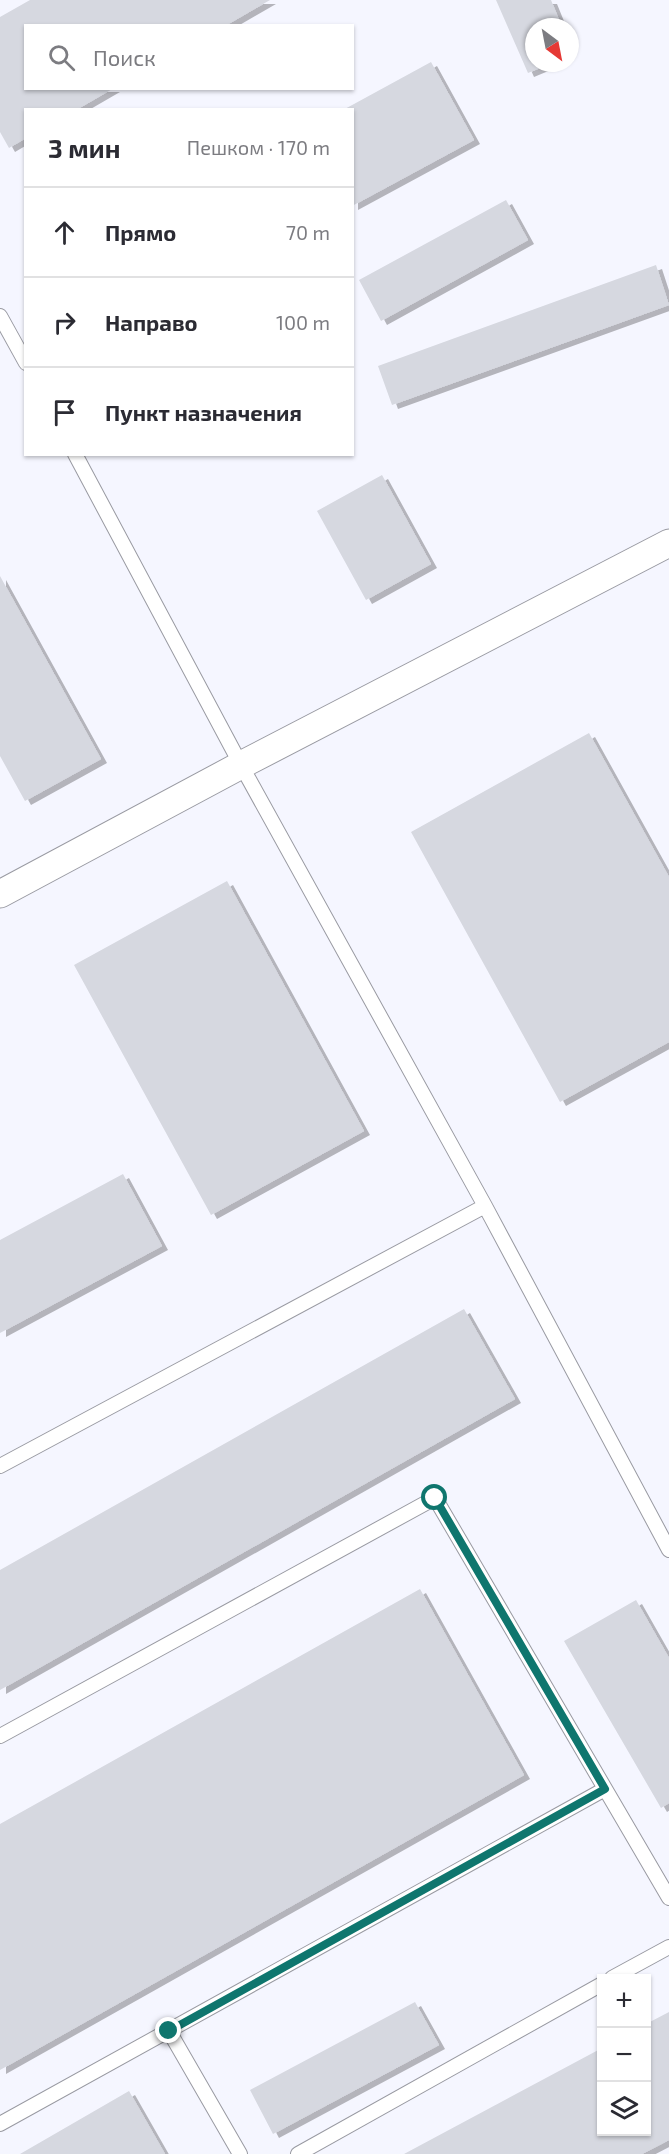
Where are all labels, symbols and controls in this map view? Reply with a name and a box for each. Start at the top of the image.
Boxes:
north arrow [525,18,579,72]
search box [24,24,354,90]
icon: search [45,41,78,74]
text: Поиск [93,44,156,70]
text: 3 мин [48,132,120,163]
text: Пешком · 170 m [187,135,330,159]
icon: ahead [48,216,81,249]
text: Прямо [105,219,176,245]
text: 70 m [286,220,330,244]
icon: right [48,306,81,339]
text: Направо [105,309,198,335]
text: 100 m [276,310,330,334]
icon: arrive [48,396,81,429]
text: Пункт назначения [105,399,302,425]
route start [421,1484,447,1510]
map controls [597,1974,651,2136]
button: + [597,1974,651,2028]
route end [155,2017,181,2043]
button: − [597,2028,651,2082]
button: layers [597,2082,651,2136]

